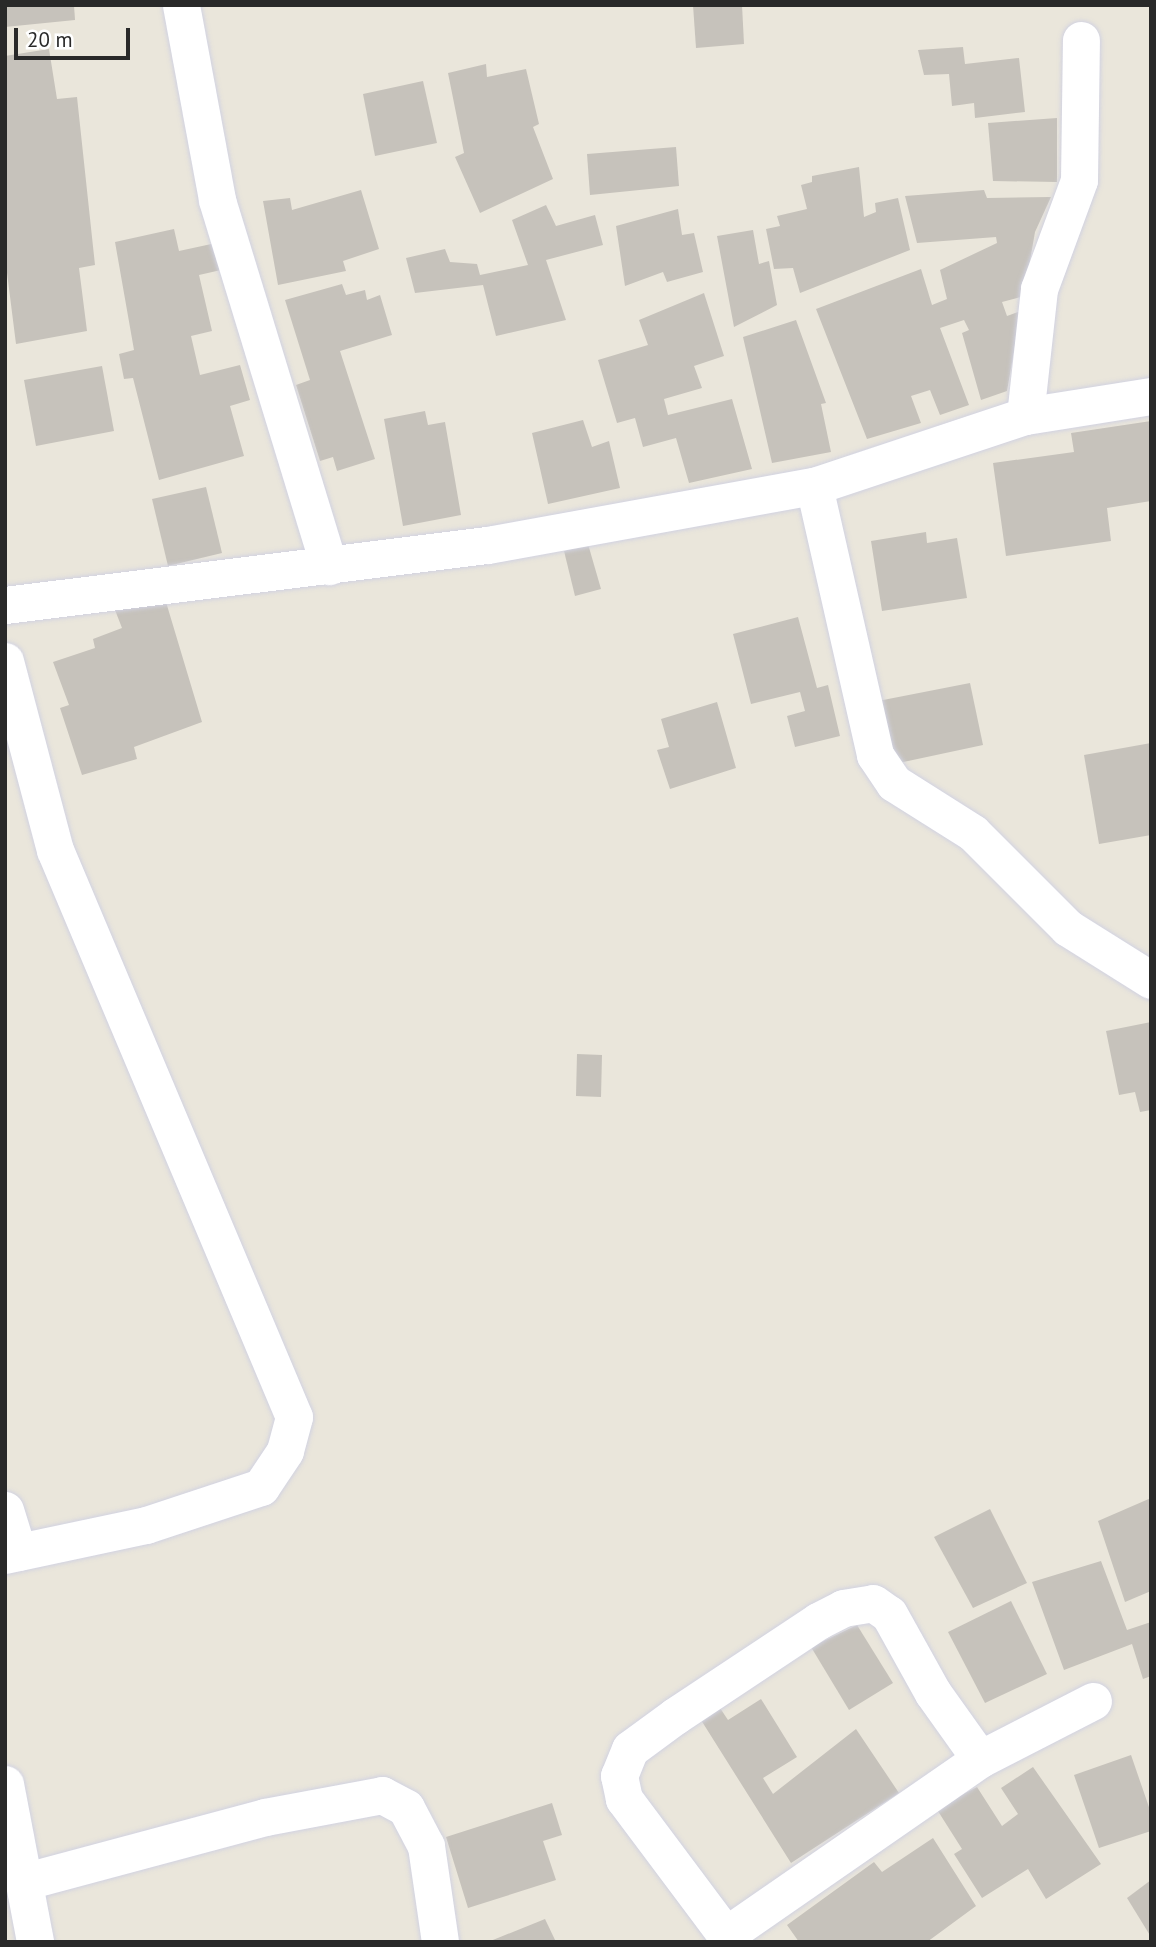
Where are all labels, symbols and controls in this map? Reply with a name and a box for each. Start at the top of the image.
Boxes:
scale bar [18,14,133,58]
text: 20 m [27,26,73,53]

